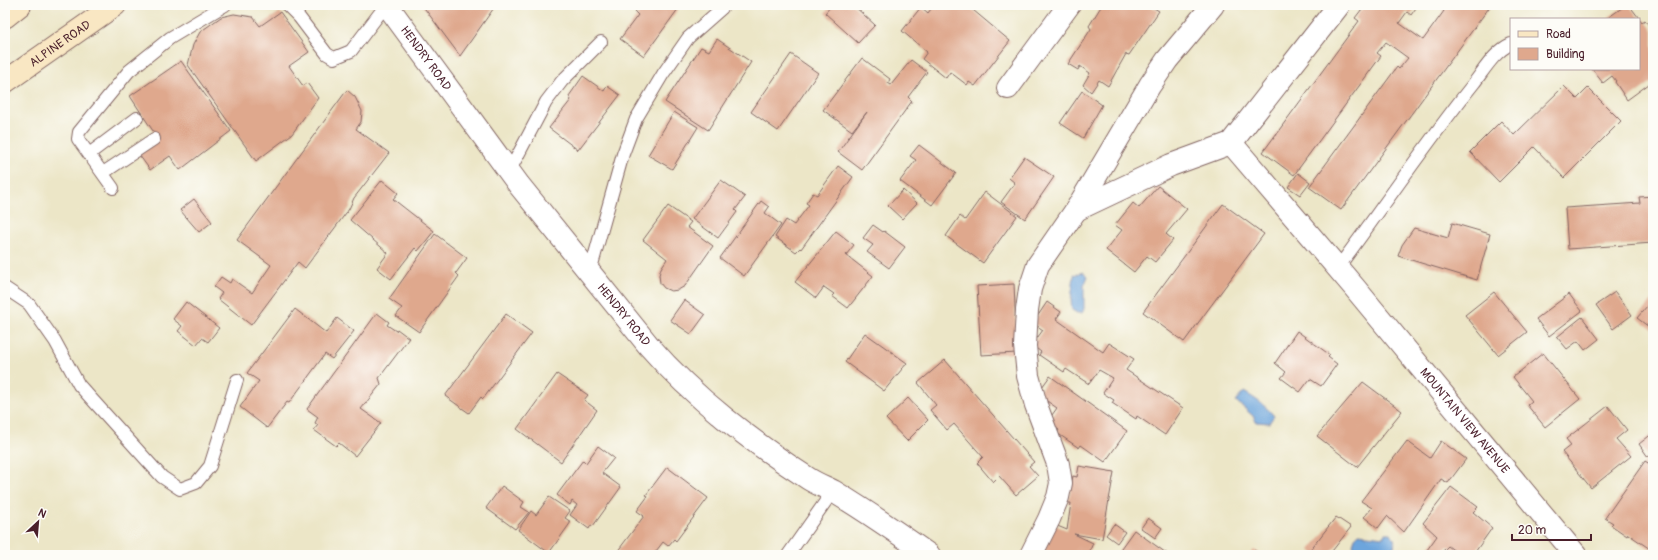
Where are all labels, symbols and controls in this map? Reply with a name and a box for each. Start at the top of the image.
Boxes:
street label: ALPINE ROAD [27,17,94,71]
legend [1510,18,1640,70]
street label: HENDRY ROAD [397,23,454,94]
text: Road [1546,27,1571,42]
text: Building [1546,47,1585,62]
street label: HENDRY ROAD [594,281,653,350]
street label: MOUNTAIN VIEW AVENUE [1416,365,1512,477]
north arrow [18,502,58,542]
text: N [36,506,49,521]
scale bar [1512,516,1591,542]
text: 20 m [1518,523,1547,538]

